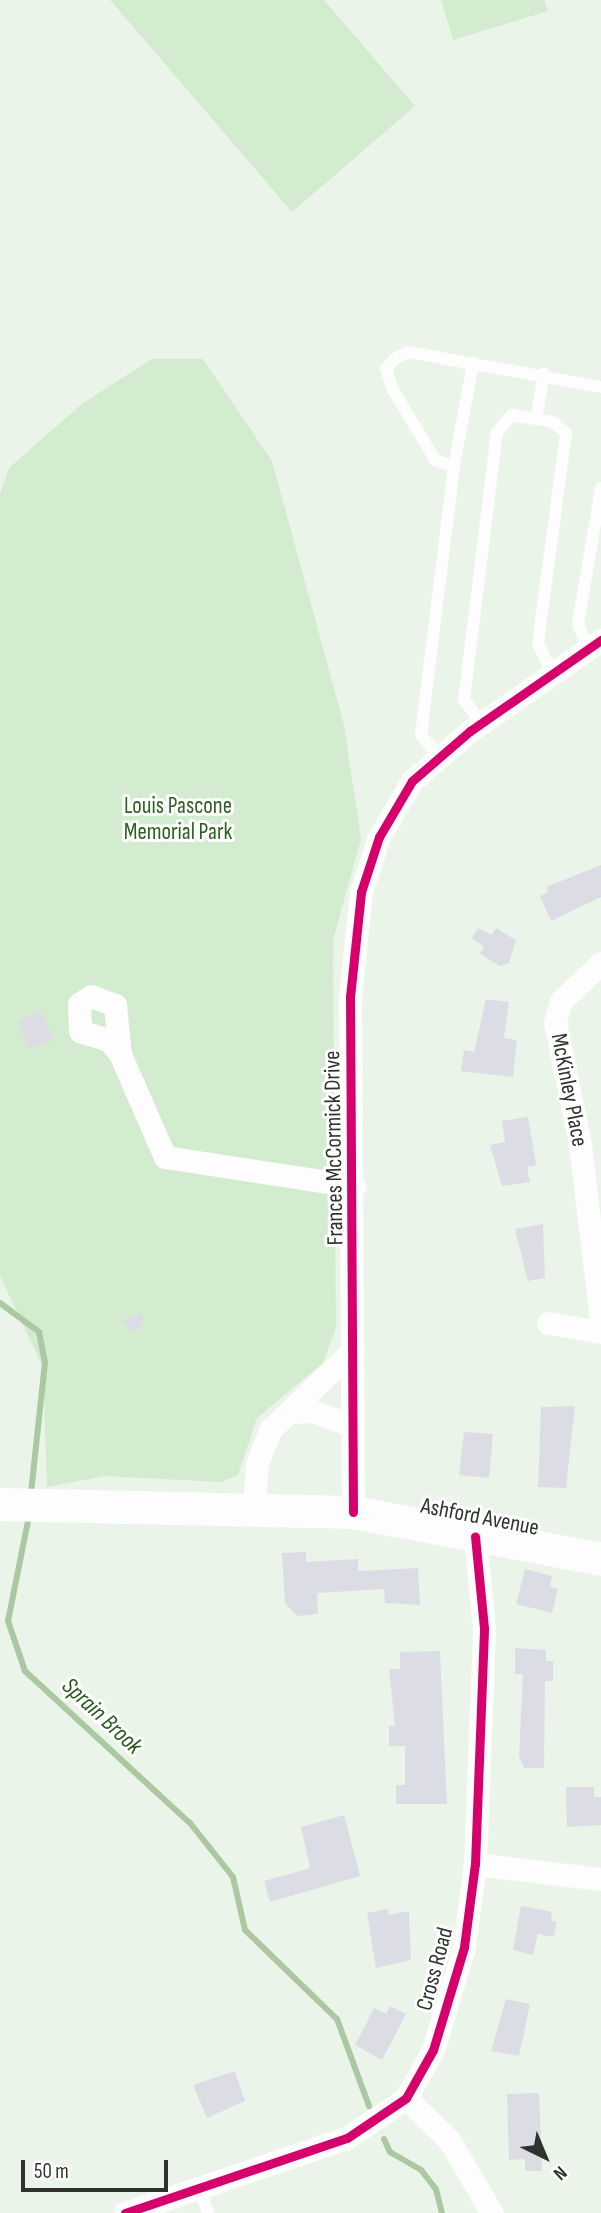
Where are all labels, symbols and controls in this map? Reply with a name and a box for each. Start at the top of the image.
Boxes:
park label: Louis Pascone Memorial Park [124,792,232,846]
street label: McKinley Place [545,1031,593,1149]
street label: Frances McCormick Drive [319,1050,349,1246]
street label: Ashford Avenue [419,1492,541,1542]
water label: Sprain Brook [56,1672,148,1760]
street label: Cross Road [411,1924,459,2014]
north arrow [510,2122,580,2192]
scale bar [24,2146,172,2190]
text: 50 m [34,2159,69,2184]
text: N [548,2161,571,2185]

